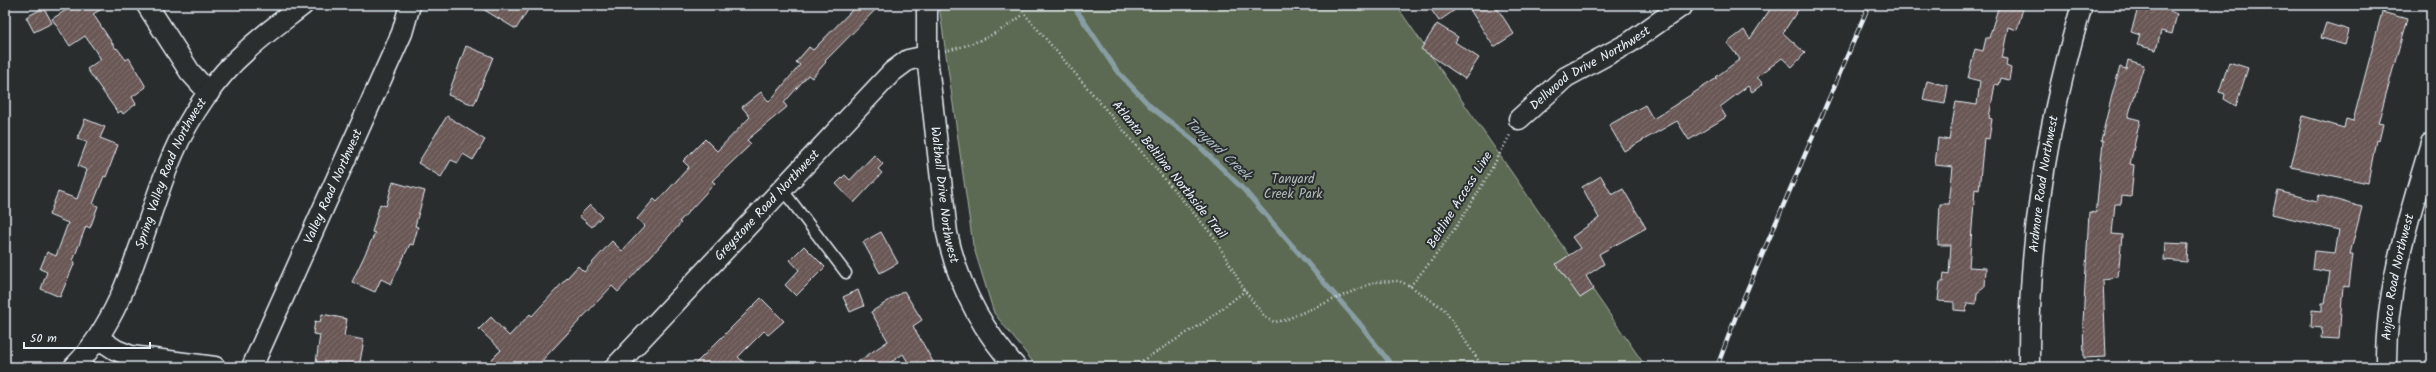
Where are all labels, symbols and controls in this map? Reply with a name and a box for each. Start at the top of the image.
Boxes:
street label: Dellwood Drive Northwest [1525,20,1656,115]
street label: Spring Valley Road Northwest [129,93,213,252]
street label: Atlanta Beltline Northside Trail [1106,96,1232,244]
water label: Tanyard Creek [1180,112,1258,187]
street label: Ardmore Road Northwest [2023,113,2065,253]
street label: Valley Road Northwest [298,125,369,247]
street label: Walthall Drive Northwest [925,125,965,267]
street label: Greystone Road Northwest [709,144,825,266]
street label: Beltline Access Line [1422,147,1498,253]
park label: Tanyard Creek Park [1264,169,1323,205]
street label: Anjaco Road Northwest [2376,210,2420,341]
scale bar [24,324,150,350]
text: 50 m [30,329,57,348]

